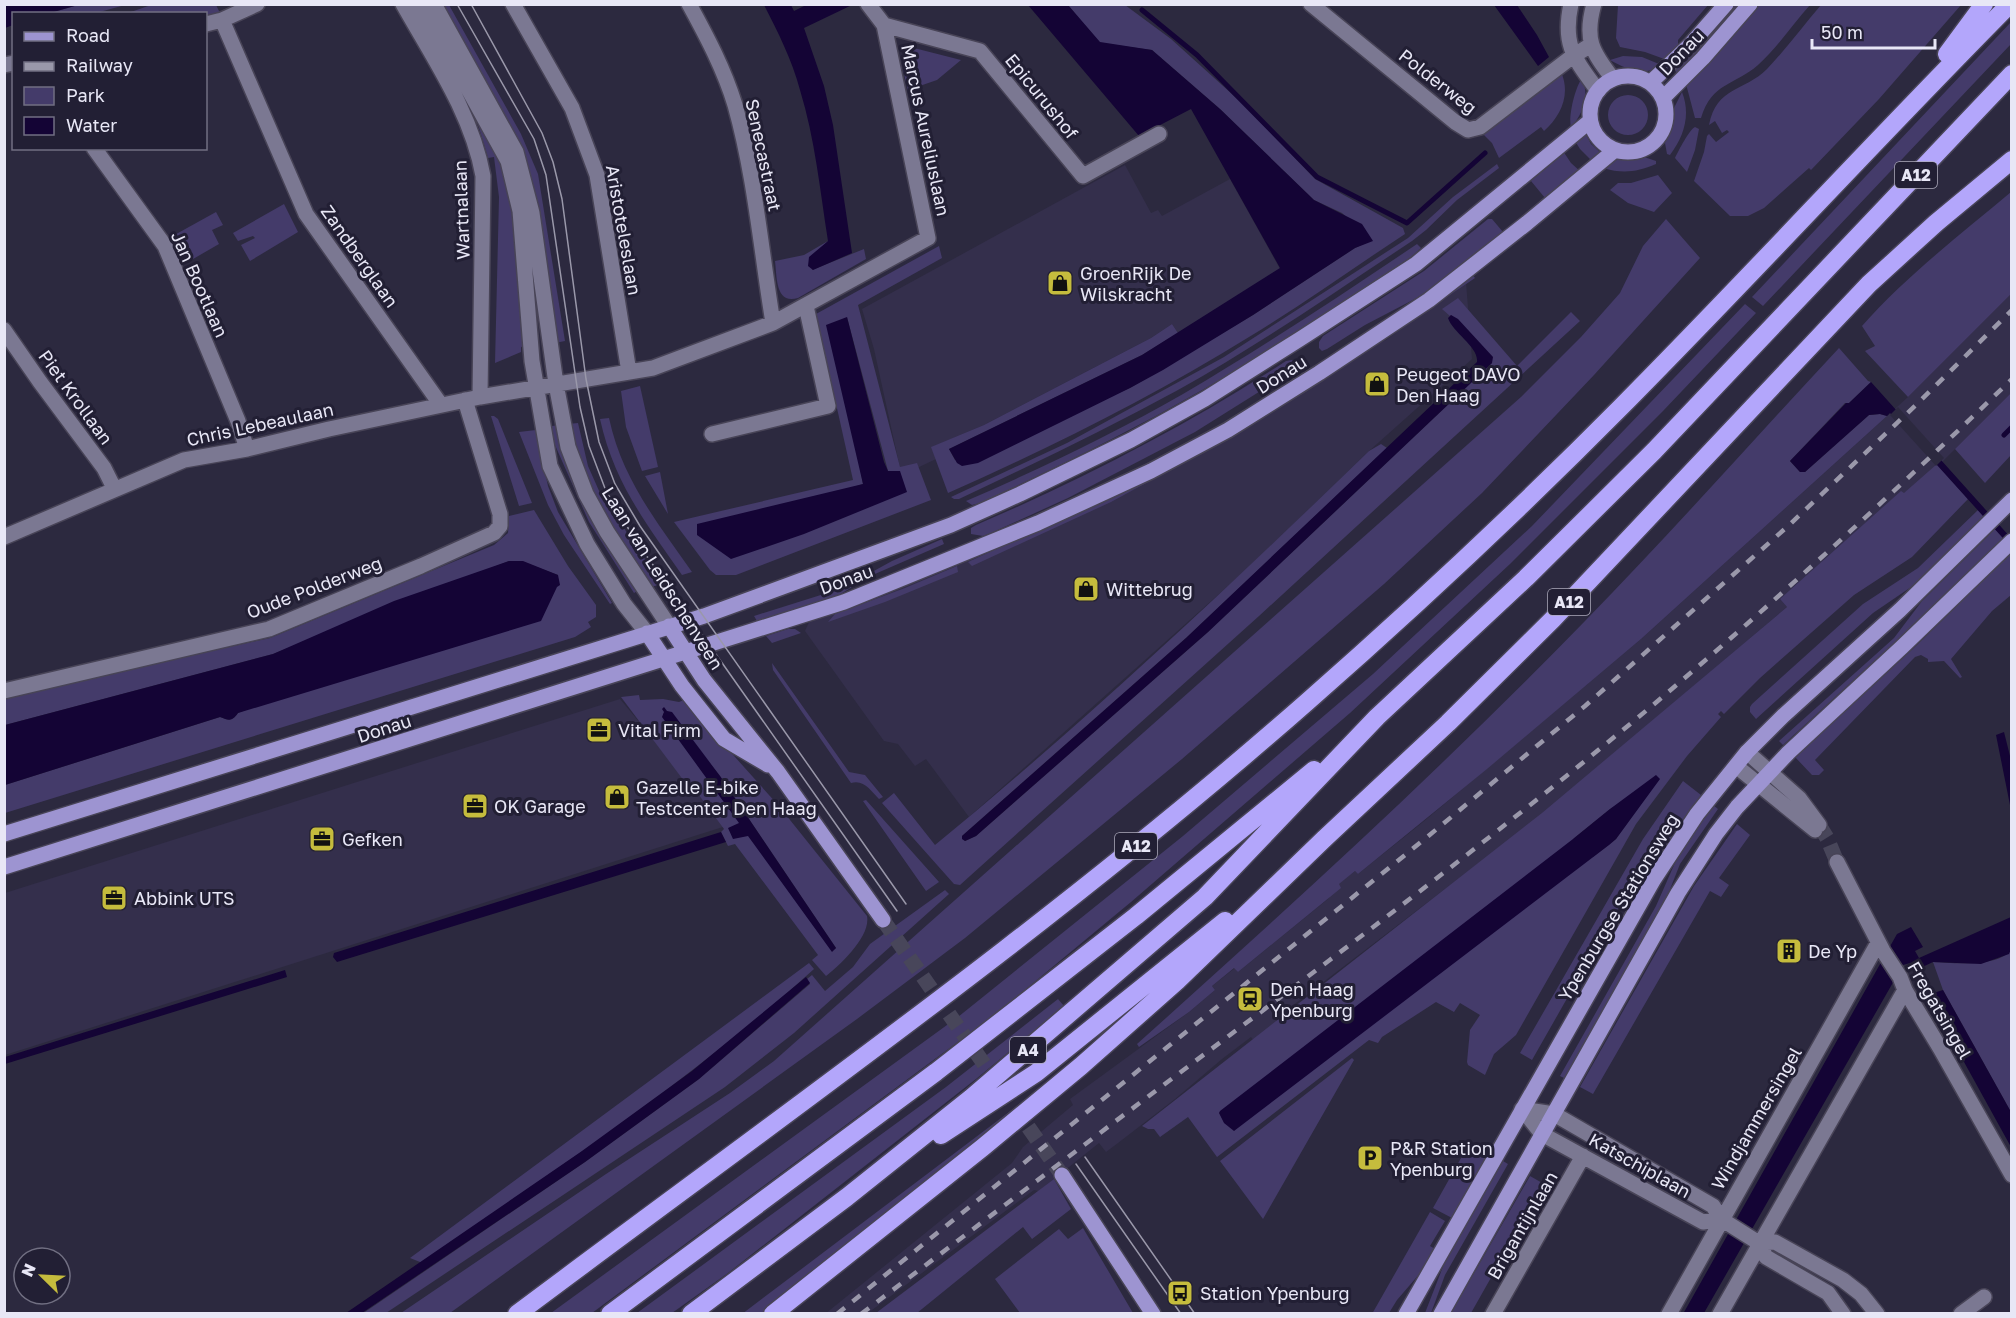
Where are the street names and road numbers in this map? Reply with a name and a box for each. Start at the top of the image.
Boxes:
street label: Donau [1654,24,1708,80]
street label: Marcus Aureliuslaan [897,42,955,218]
street label: Polderweg [1395,44,1481,118]
street label: Epicurushof [1001,49,1083,143]
street label: Senecastraat [741,97,787,213]
street label: Wartnalaan [448,160,474,260]
road number: A12 [1895,162,1937,188]
street label: Aristoteleslaan [602,163,646,297]
street label: Zandberglaan [317,201,403,311]
street label: Jan Bootlaan [167,228,233,340]
street label: Piet Krollaan [34,345,118,449]
street label: Donau [1252,350,1310,398]
street label: Chris Lebeaulaan [185,398,335,450]
street label: Laan van Leidschenveen [598,483,728,673]
street label: Oude Polderweg [243,551,385,623]
street label: Donau [816,559,876,599]
road number: A12 [1548,589,1590,615]
street label: Donau [354,709,414,747]
street label: Ypenburgse Stationsweg [1553,809,1683,1005]
road number: A12 [1115,833,1157,859]
street label: Fregatsingel [1903,957,1977,1063]
road number: A4 [1010,1037,1046,1063]
street label: Windjammersingel [1706,1042,1806,1193]
street label: Katschiplaan [1585,1128,1695,1202]
street label: Brigantijnlaan [1482,1167,1562,1283]

